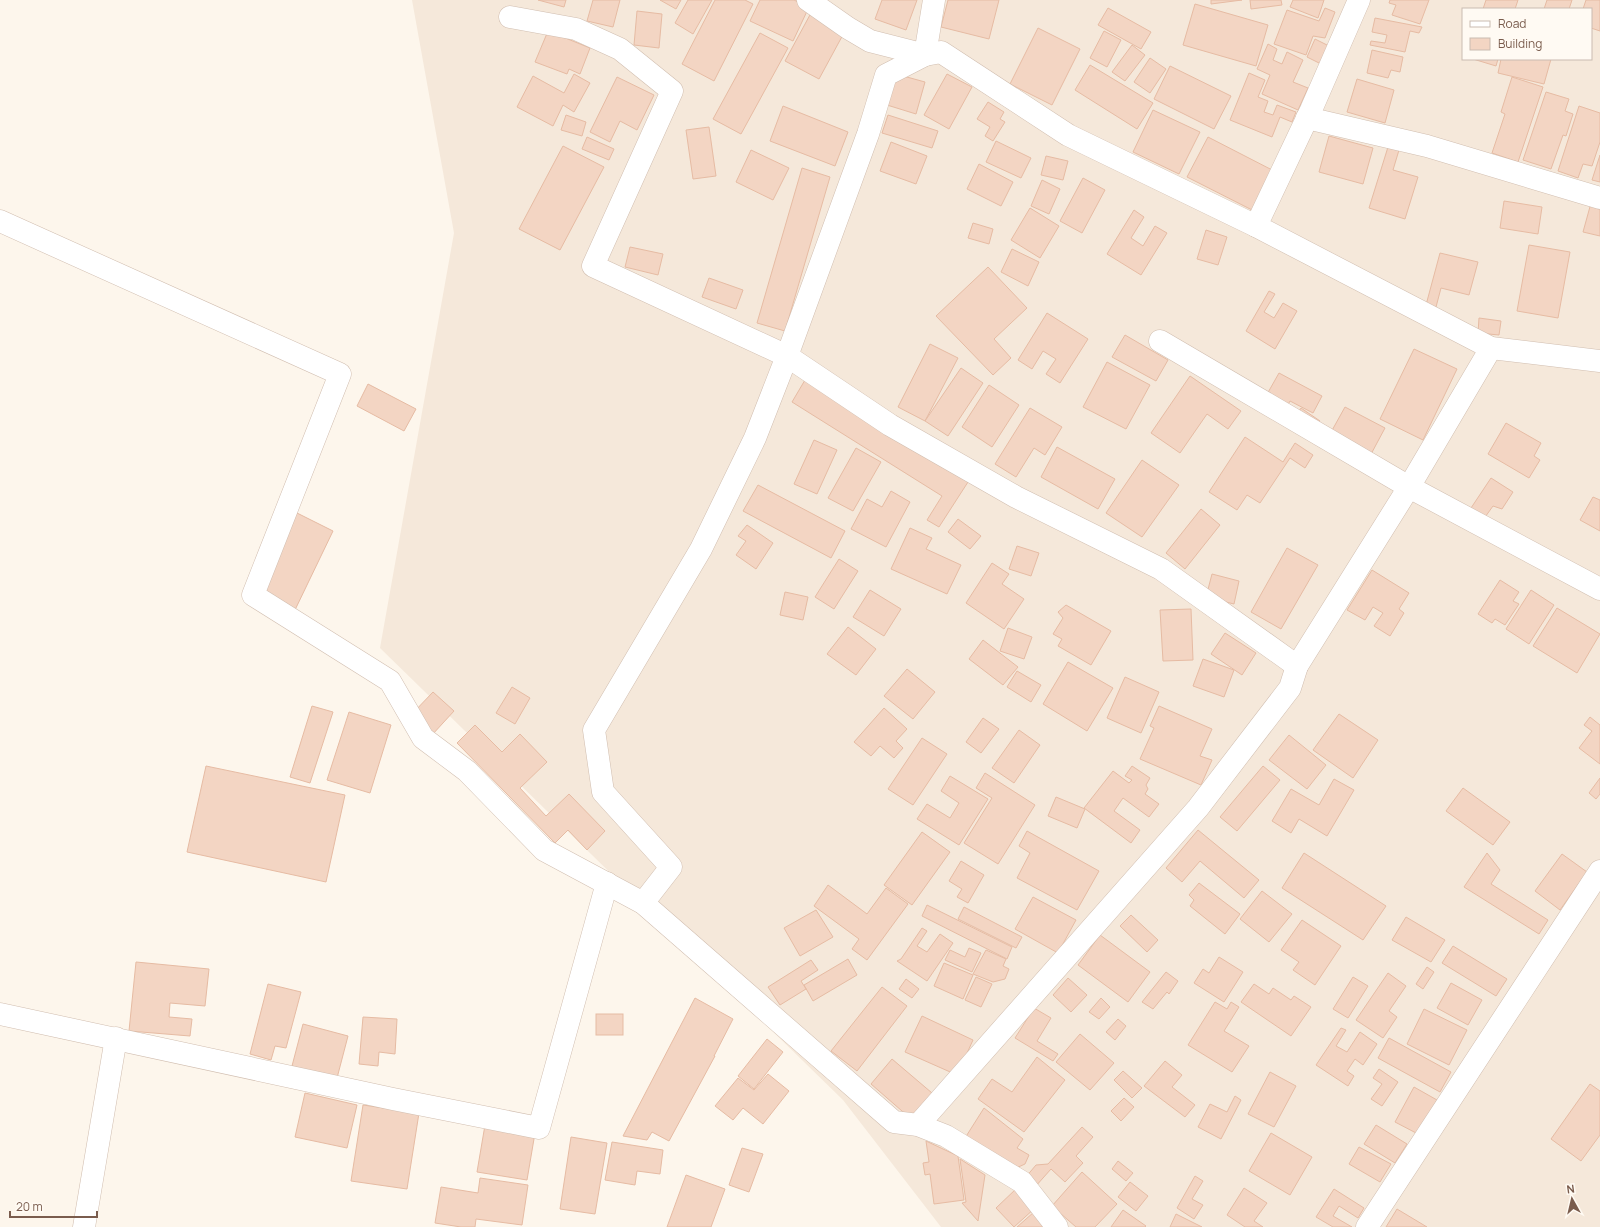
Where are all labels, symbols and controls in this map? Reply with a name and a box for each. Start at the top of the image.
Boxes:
legend [1462,8,1592,60]
text: Road [1498,15,1526,32]
text: Building [1498,35,1542,52]
north arrow [1552,1179,1592,1219]
text: N [1566,1181,1576,1197]
scale bar [10,1193,97,1219]
text: 20 m [16,1198,43,1215]

